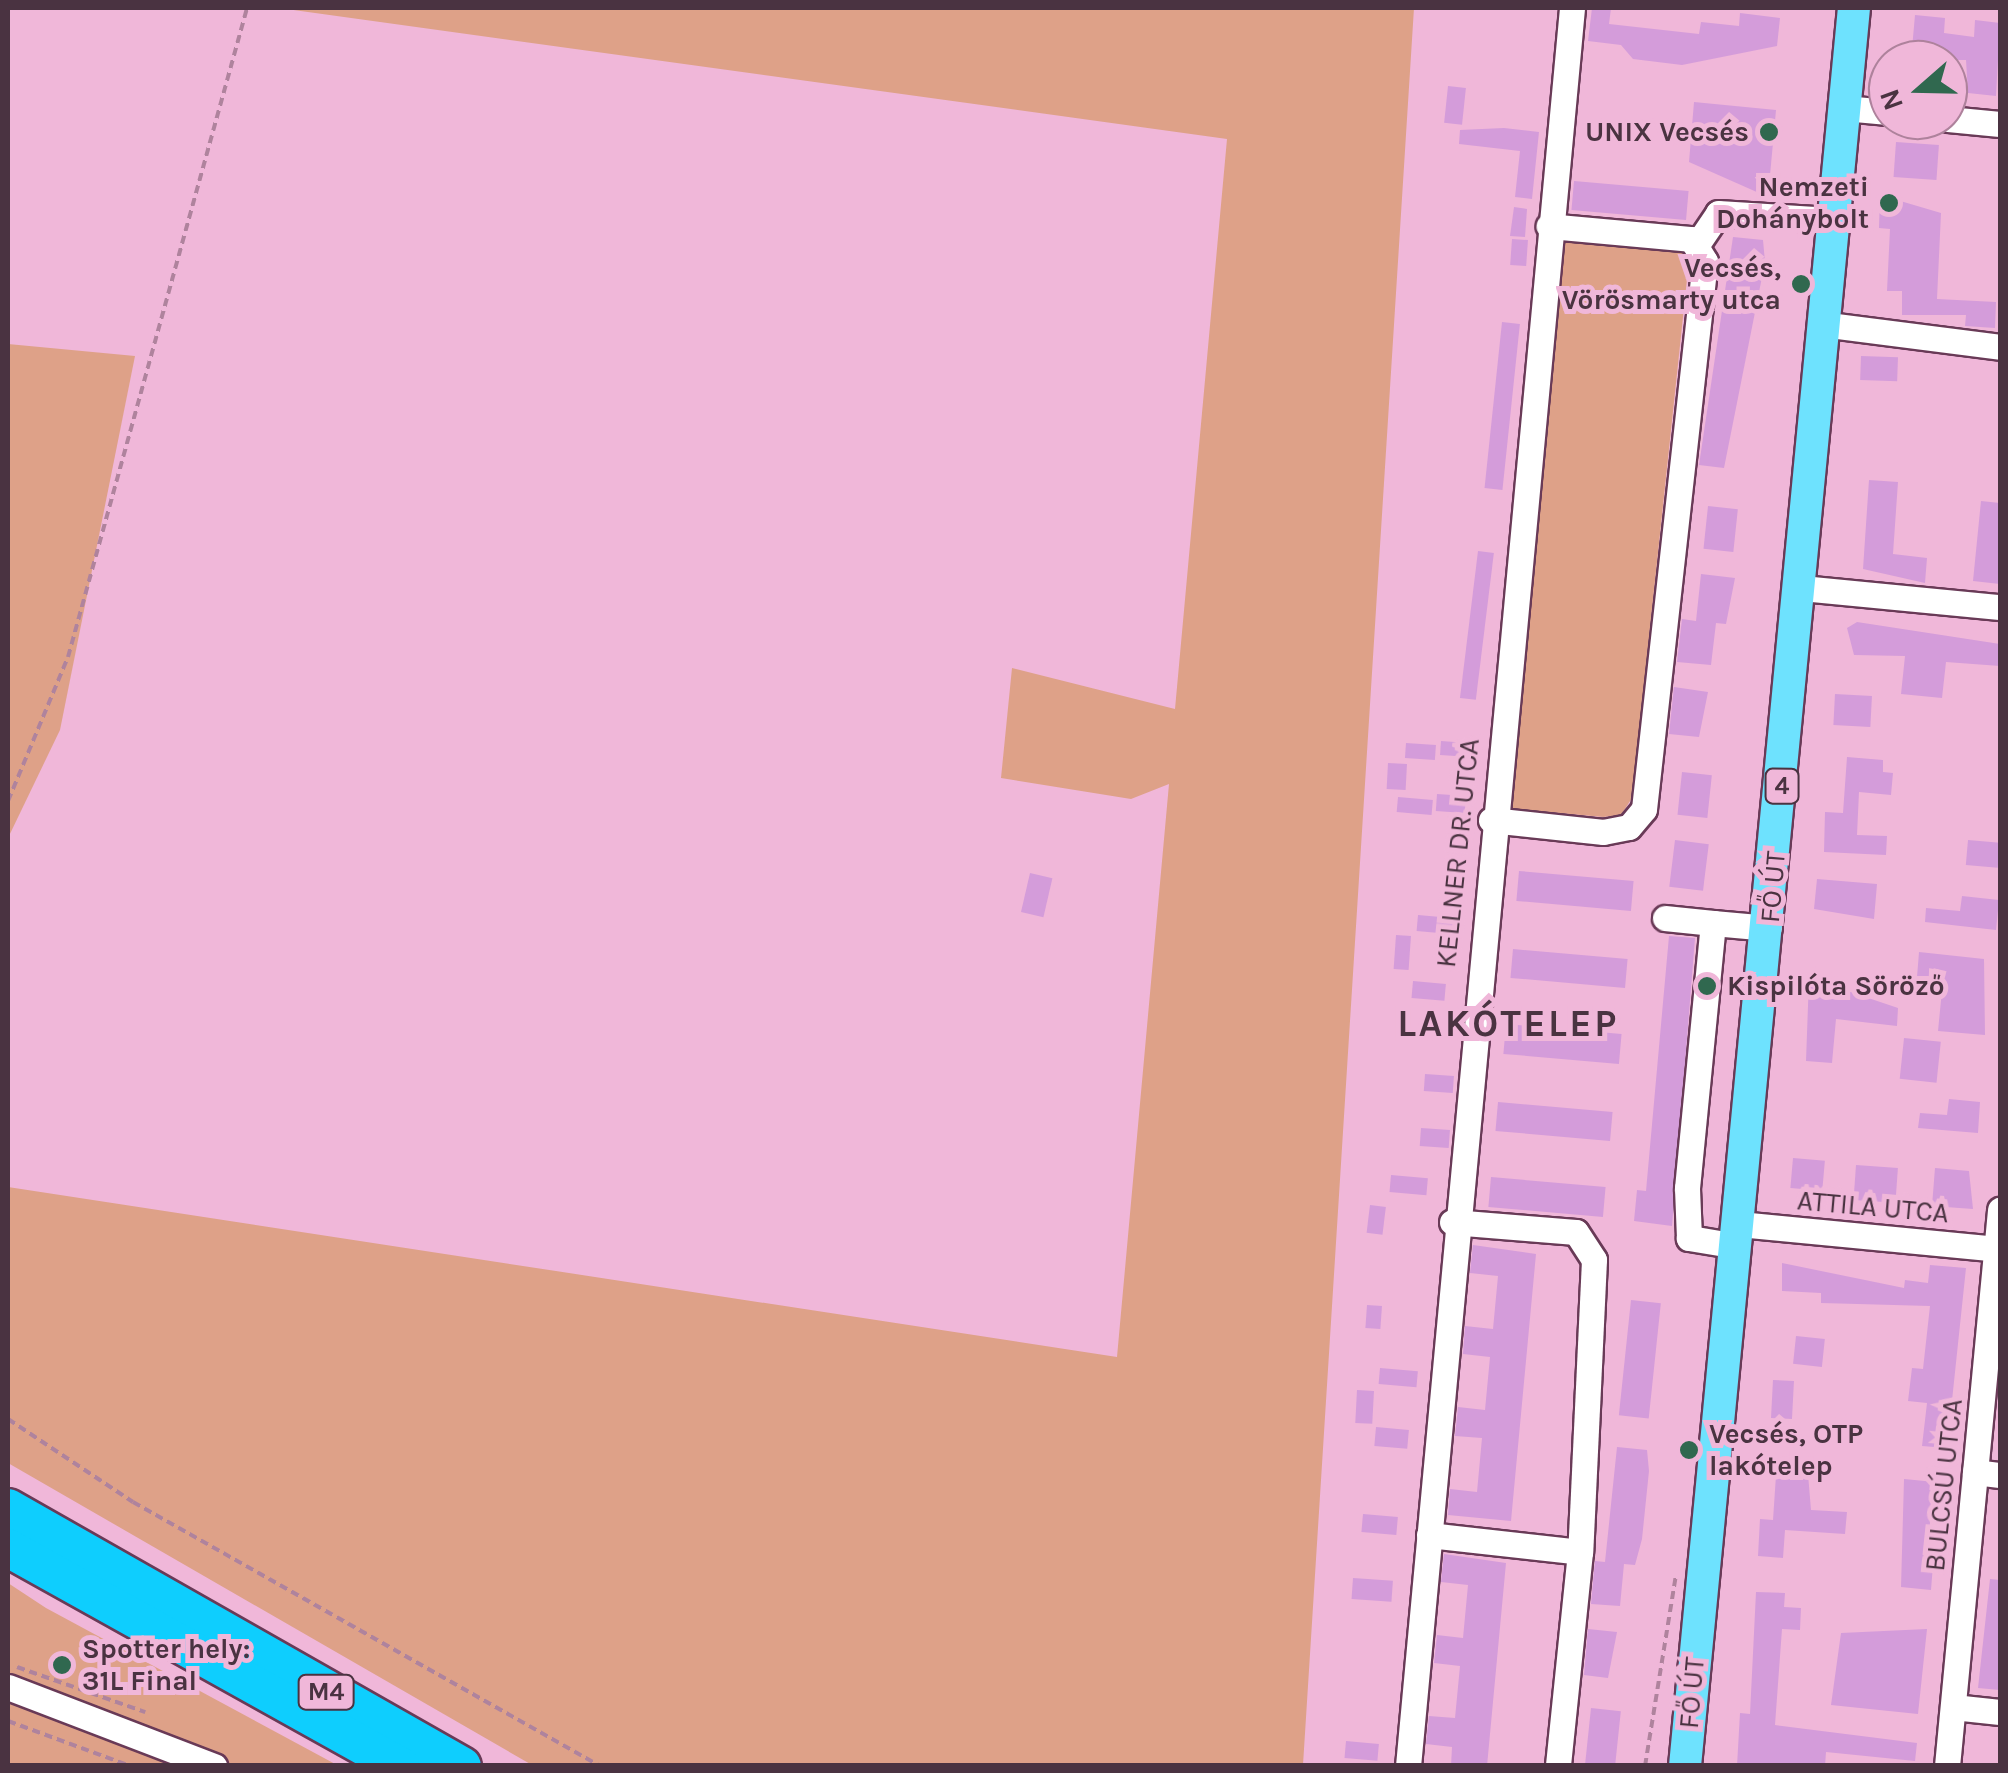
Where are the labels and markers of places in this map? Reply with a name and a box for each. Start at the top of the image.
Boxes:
place label: UNIX Vecsés [1585,115,1749,149]
marker: UNIX Vecsés [1758,121,1780,143]
place label: Nemzeti Dohánybolt [1716,170,1869,236]
marker: Nemzeti Dohánybolt [1878,192,1900,214]
place label: Vecsés, Vörösmarty utca [1562,251,1781,317]
marker: Vecsés, Vörösmarty utca [1790,273,1812,295]
place label: Kispilóta Söröző [1727,969,1945,1003]
marker: Kispilóta Söröző [1696,975,1718,997]
place label: Vecsés, OTP lakótelep [1709,1417,1863,1483]
marker: Vecsés, OTP lakótelep [1678,1439,1700,1461]
place label: Spotter hely: 31L Final [82,1632,250,1698]
marker: Spotter hely: 31L Final [51,1654,73,1676]

